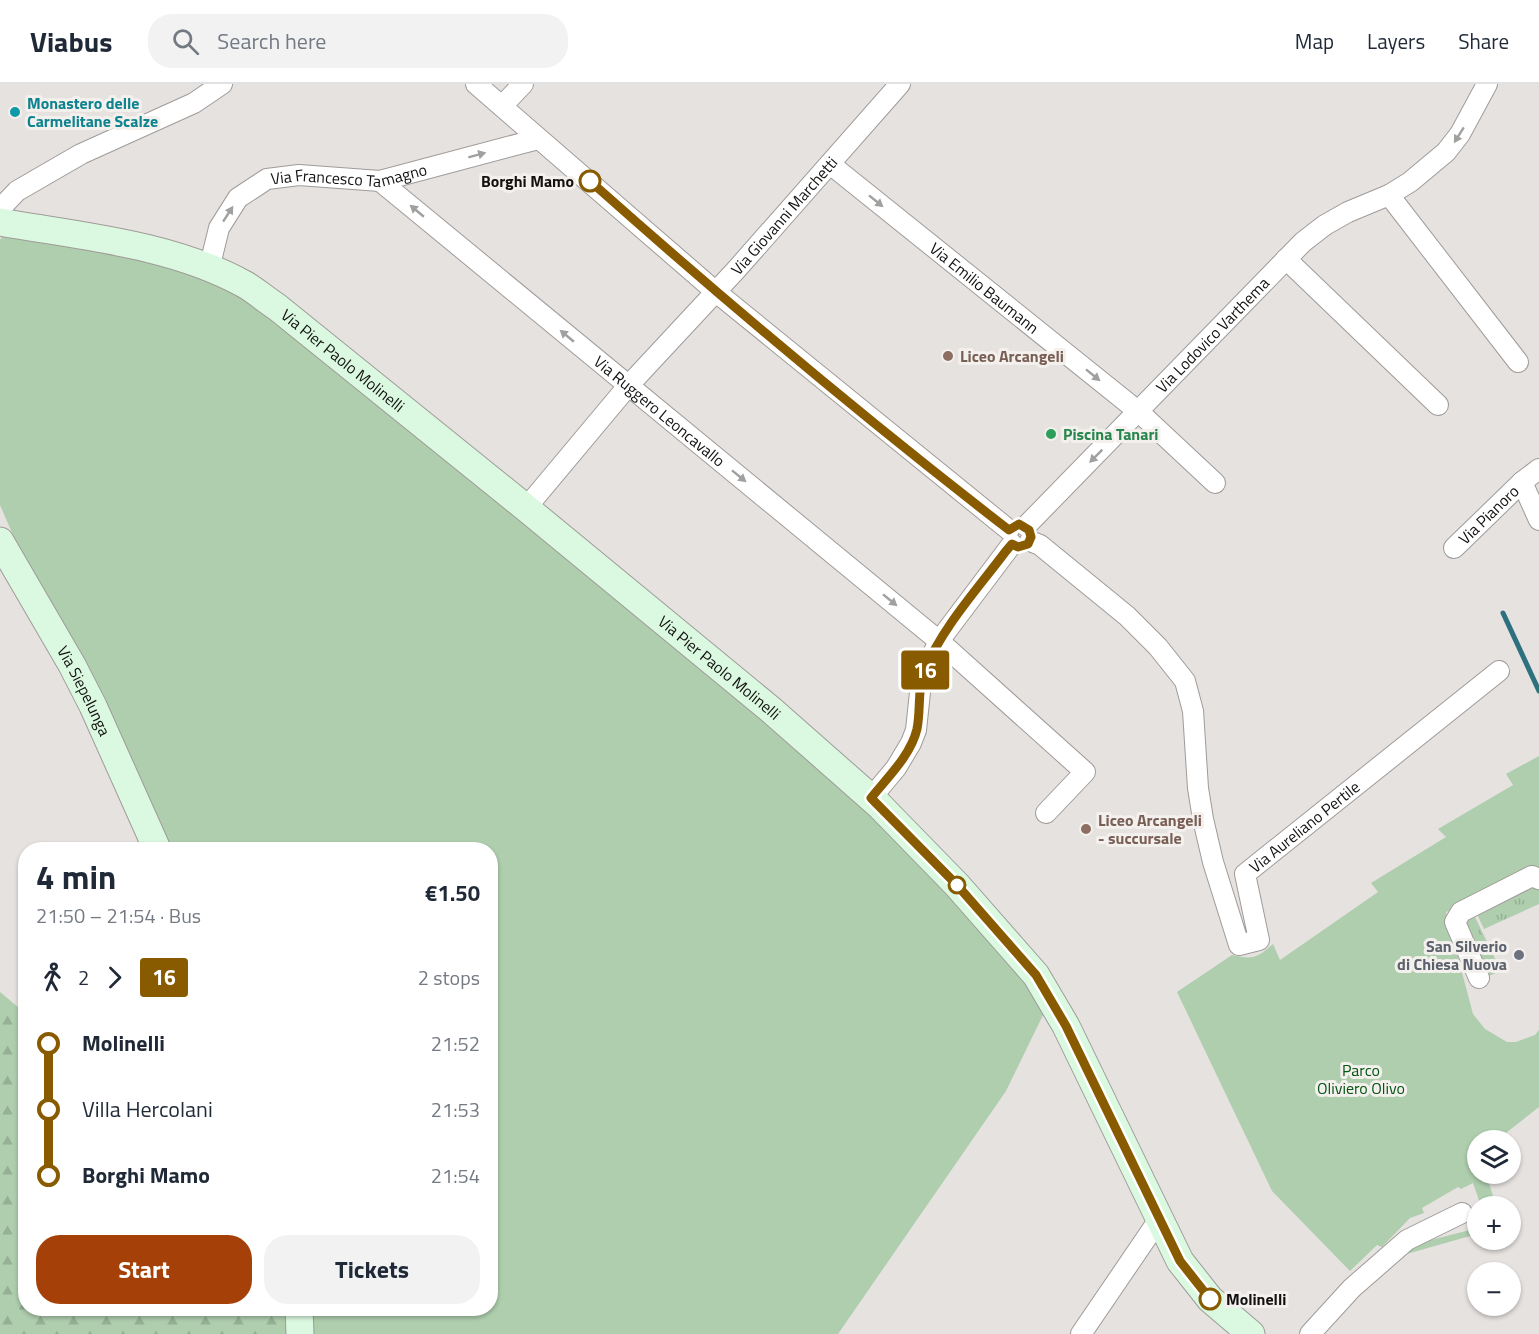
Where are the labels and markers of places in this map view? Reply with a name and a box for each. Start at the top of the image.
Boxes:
place label: Monastero delle Carmelitane Scalze [27,91,158,133]
marker: Monastero delle Carmelitane Scalze [8,105,22,119]
place label: Borghi Mamo [481,169,574,193]
marker: Borghi Mamo [579,170,601,192]
place label: Liceo Arcangeli [960,344,1064,368]
marker: Liceo Arcangeli [941,349,955,363]
place label: Piscina Tanari [1063,422,1158,446]
marker: Piscina Tanari [1044,427,1058,441]
place label: Liceo Arcangeli - succursale [1098,808,1202,850]
marker: Liceo Arcangeli - succursale [1079,822,1093,836]
unlabelled marker [948,876,966,894]
place label: San Silverio di Chiesa Nuova [1397,934,1507,976]
marker: San Silverio di Chiesa Nuova [1512,948,1526,962]
place label: Molinelli [1226,1287,1286,1311]
marker: Molinelli [1199,1288,1221,1310]

